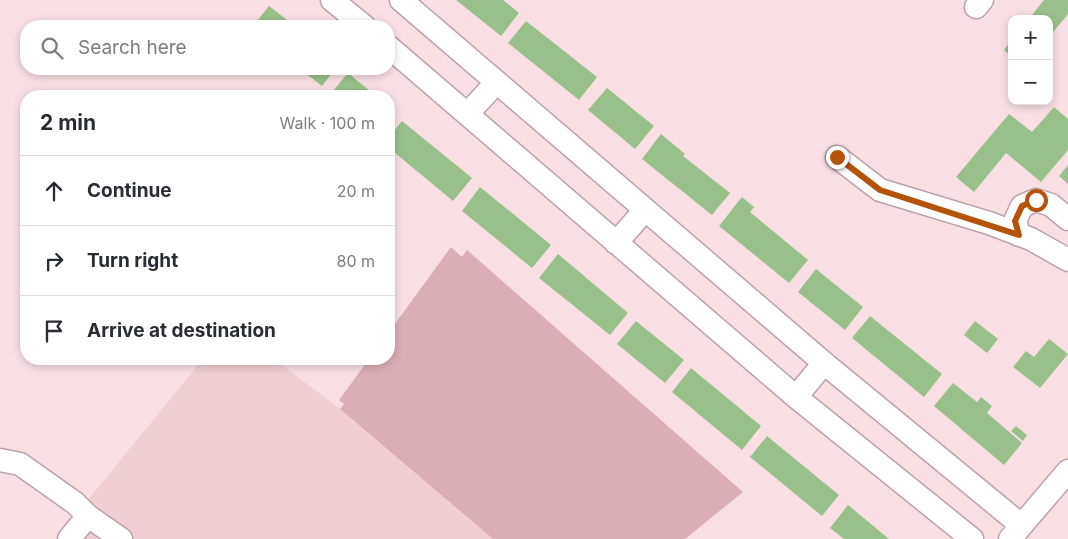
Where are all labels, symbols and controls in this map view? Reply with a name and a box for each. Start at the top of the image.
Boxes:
map controls [1008,15,1053,105]
button: + [1008,15,1053,60]
search box [20,20,395,75]
icon: search [38,34,66,62]
text: Search here [78,36,187,59]
button: − [1008,60,1053,105]
text: 2 min [40,110,96,135]
text: Walk · 100 m [280,113,375,133]
route end [826,146,849,169]
icon: ahead [40,177,68,205]
text: Continue [87,179,172,202]
text: 20 m [337,181,375,201]
route start [1025,189,1048,212]
icon: right [40,247,68,275]
text: Turn right [87,249,178,272]
text: 80 m [336,251,375,271]
icon: arrive [40,317,68,345]
text: Arrive at destination [87,319,276,342]

